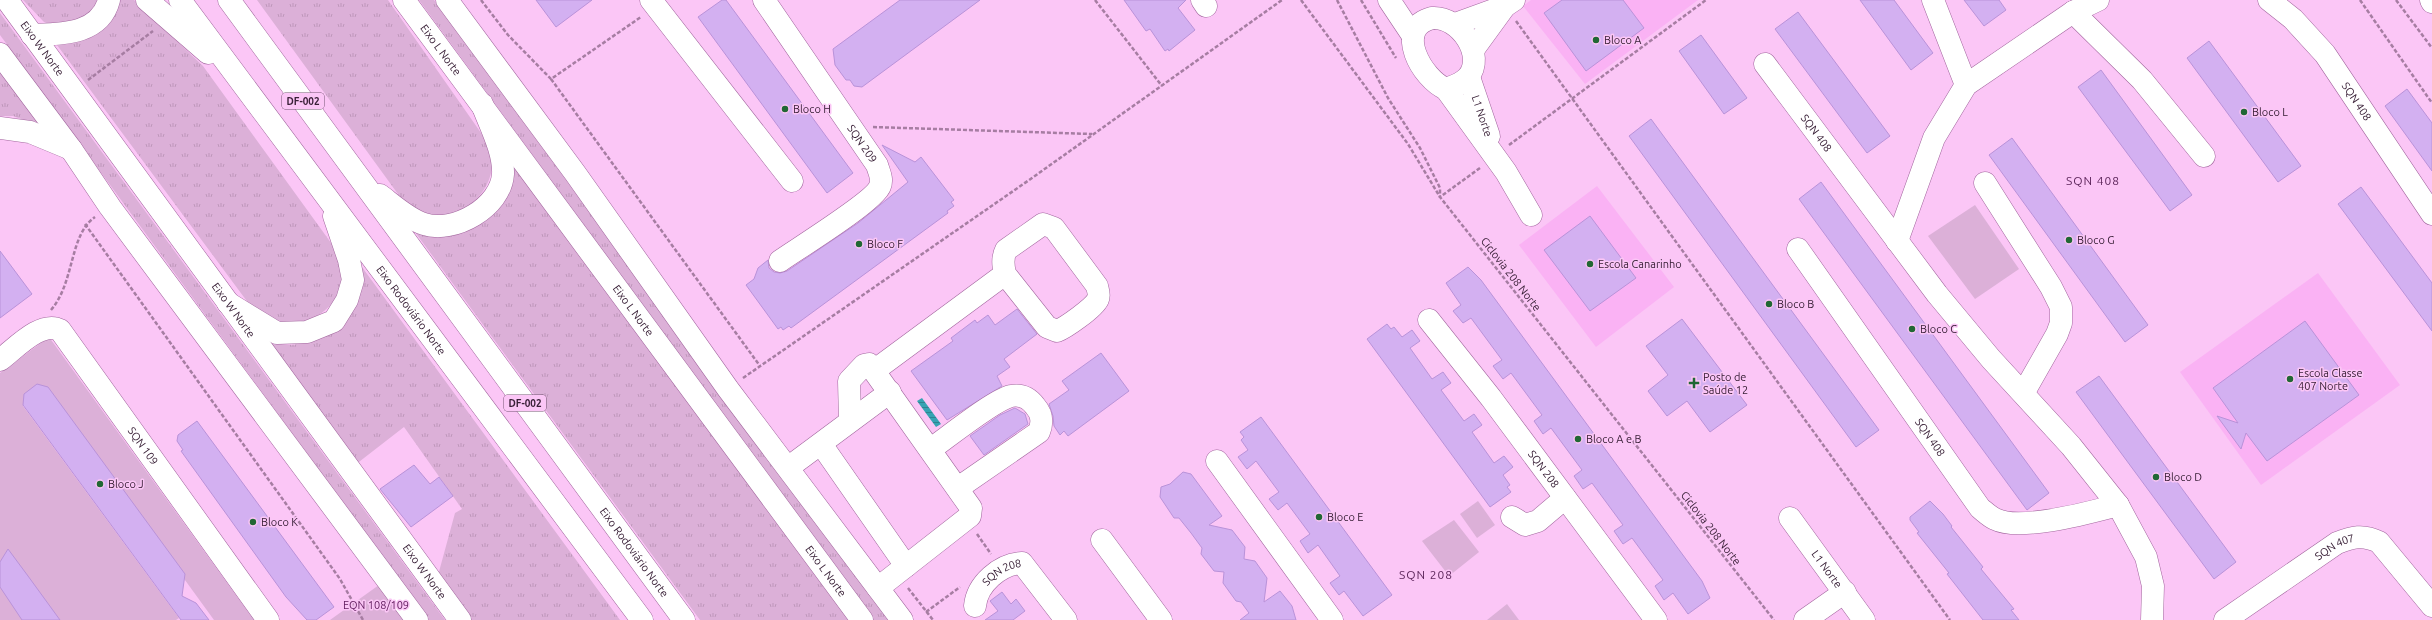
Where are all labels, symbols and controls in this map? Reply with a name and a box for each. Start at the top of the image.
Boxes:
street label: Eixo W Norte [18,19,66,78]
street label: Eixo L Norte [418,22,464,78]
place label: Bloco A [1604,34,1642,46]
marker: Bloco A [1591,35,1601,45]
street label: SQN 408 [2340,80,2374,123]
road number: DF-002 [282,93,324,109]
street label: L1 Norte [1470,93,1495,138]
place label: Bloco H [793,103,831,115]
marker: Bloco H [780,104,790,114]
place label: Bloco L [2252,106,2288,118]
marker: Bloco L [2239,107,2249,117]
street label: SQN 408 [1799,112,1834,154]
street label: SQN 209 [845,122,880,165]
district label: SQN 408 [2066,174,2120,187]
place label: Bloco G [2077,234,2115,246]
street label: Ciclovia 208 Norte [1479,235,1543,313]
marker: Bloco G [2064,235,2074,245]
place label: Bloco F [867,238,903,250]
marker: Bloco F [854,239,864,249]
place label: Escola Canarinho [1598,258,1682,270]
marker: Escola Canarinho [1585,259,1595,269]
street label: Eixo Rodoviário Norte [374,264,448,357]
street label: Eixo W Norte [210,280,258,340]
street label: Eixo L Norte [611,283,656,338]
place label: Bloco B [1777,298,1814,310]
marker: Bloco B [1764,299,1774,309]
place label: Bloco C [1920,323,1957,335]
marker: Bloco C [1907,324,1917,334]
place label: Escola Classe 407 Norte [2298,367,2362,392]
place label: Posto de Saúde 12 [1703,371,1748,396]
marker: Escola Classe 407 Norte [2285,374,2295,384]
marker: Posto de Saúde 12 [1688,377,1700,389]
road number: DF-002 [504,395,546,411]
street label: SQN 408 [1913,416,1948,458]
street label: SQN 109 [126,425,161,467]
place label: Bloco A e B [1586,433,1642,445]
marker: Bloco A e B [1573,434,1583,444]
street label: SQN 208 [1526,448,1561,490]
place label: Bloco D [2164,471,2202,483]
marker: Bloco D [2151,472,2161,482]
place label: Bloco J [108,478,144,490]
marker: Bloco J [95,479,105,489]
street label: Ciclovia 208 Norte [1679,489,1743,567]
street label: Eixo Rodoviário Norte [598,505,671,599]
place label: Bloco E [1327,511,1364,523]
marker: Bloco E [1314,512,1324,522]
place label: Bloco K [261,516,298,528]
marker: Bloco K [248,517,258,527]
street label: SQN 407 [2313,532,2355,562]
street label: Eixo W Norte [401,542,449,601]
street label: Eixo L Norte [803,543,849,599]
street label: L1 Norte [1809,548,1845,590]
street label: SQN 208 [980,557,1022,588]
district label: SQN 208 [1399,568,1453,581]
park label: EQN 108/109 [343,599,409,611]

